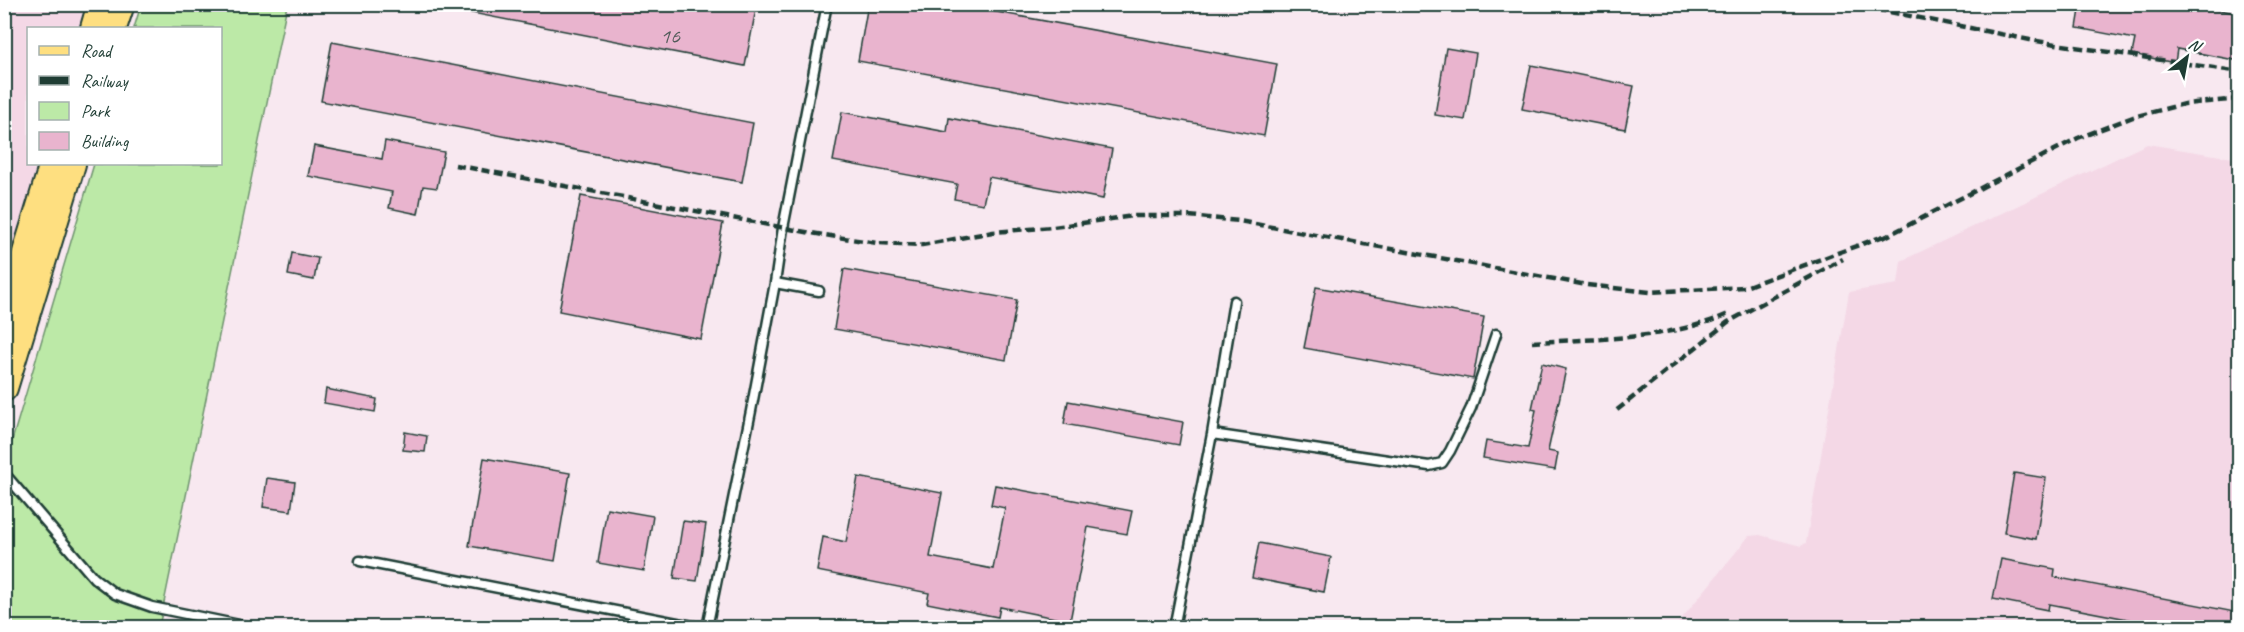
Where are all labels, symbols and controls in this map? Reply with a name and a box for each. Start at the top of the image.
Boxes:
house number: 16 [660,22,681,50]
legend [27,27,222,165]
north arrow [2157,27,2217,87]
text: N [2185,34,2206,58]
text: Road [81,40,114,62]
text: Railway [81,70,129,92]
text: Park [81,100,111,122]
text: Building [81,130,130,152]

